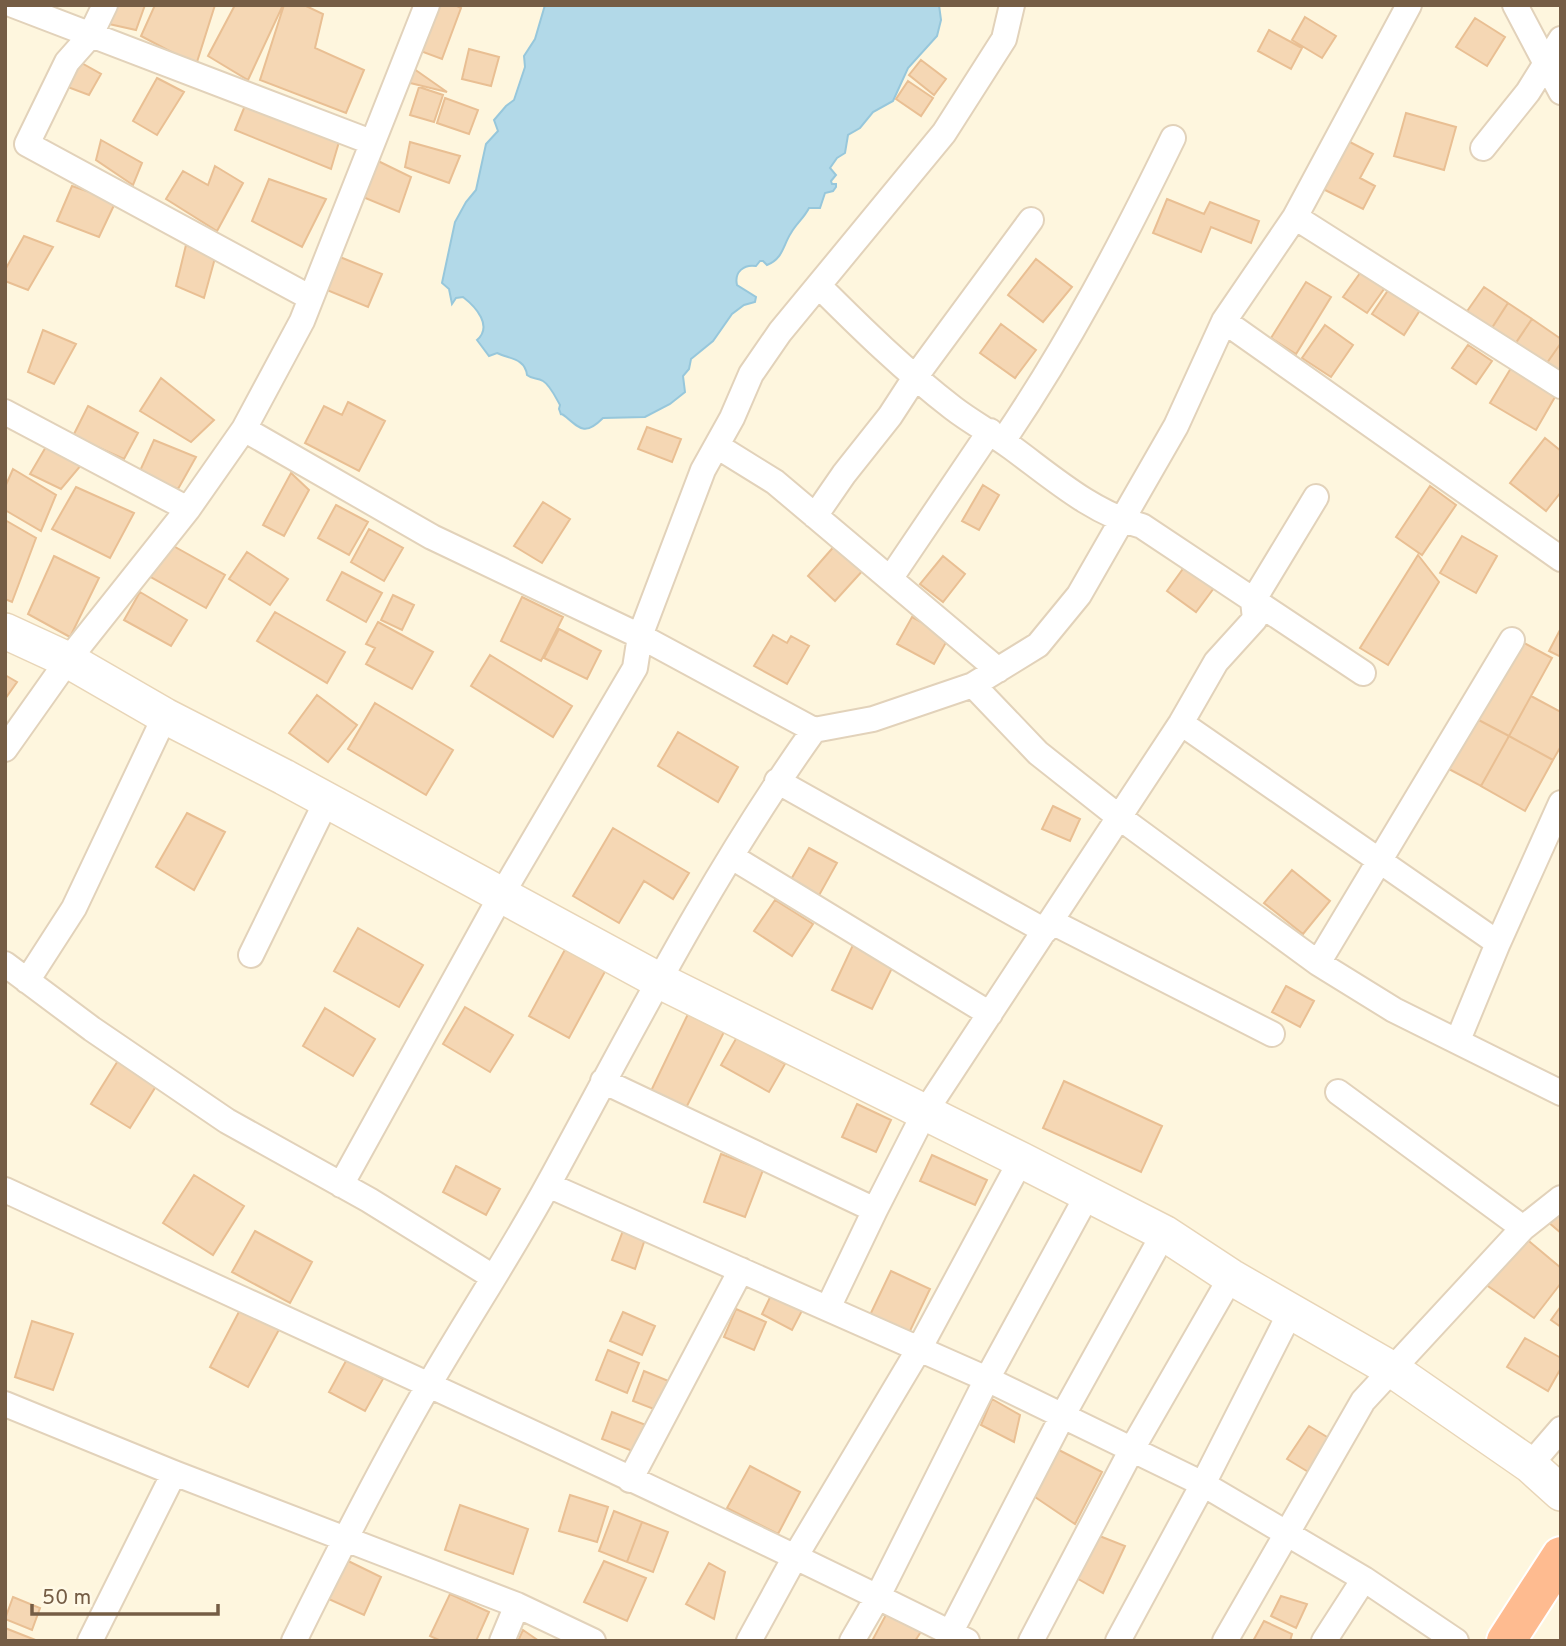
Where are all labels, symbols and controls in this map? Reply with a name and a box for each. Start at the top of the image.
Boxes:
scale bar [32,1572,217,1616]
text: 50 m [42,1585,91,1612]

